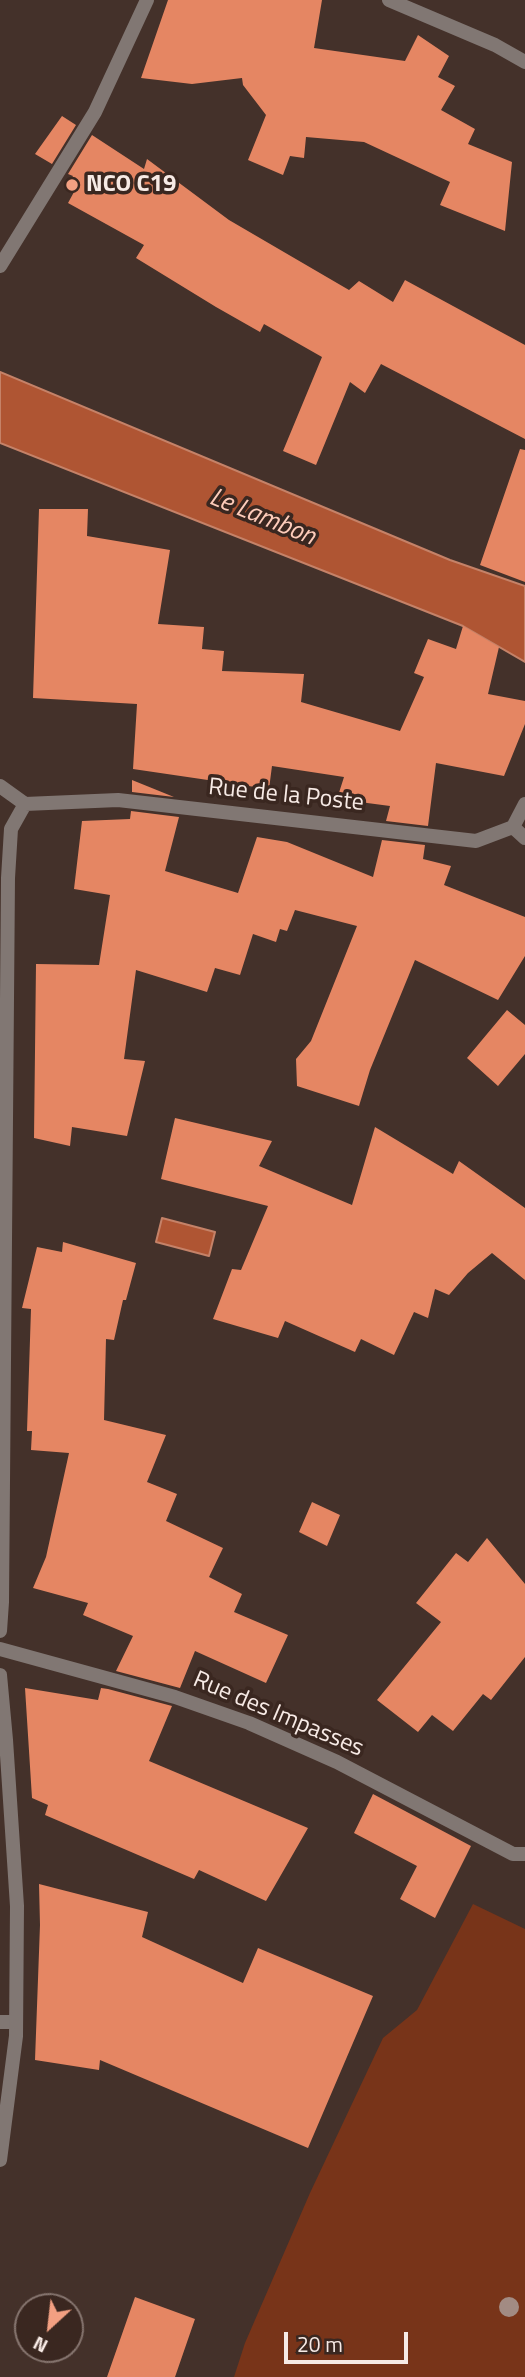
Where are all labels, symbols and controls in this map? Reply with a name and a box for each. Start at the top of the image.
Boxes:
place label: NCO C19 [86,171,176,199]
marker: NCO C19 [64,177,80,193]
water label: Le Lambon [204,483,320,553]
street label: Rue de la Poste [207,774,365,818]
street label: Rue des Impasses [188,1666,368,1764]
north arrow [14,2293,84,2363]
scale bar [287,2318,411,2362]
text: 20 m [297,2328,343,2360]
text: N [28,2329,53,2361]

